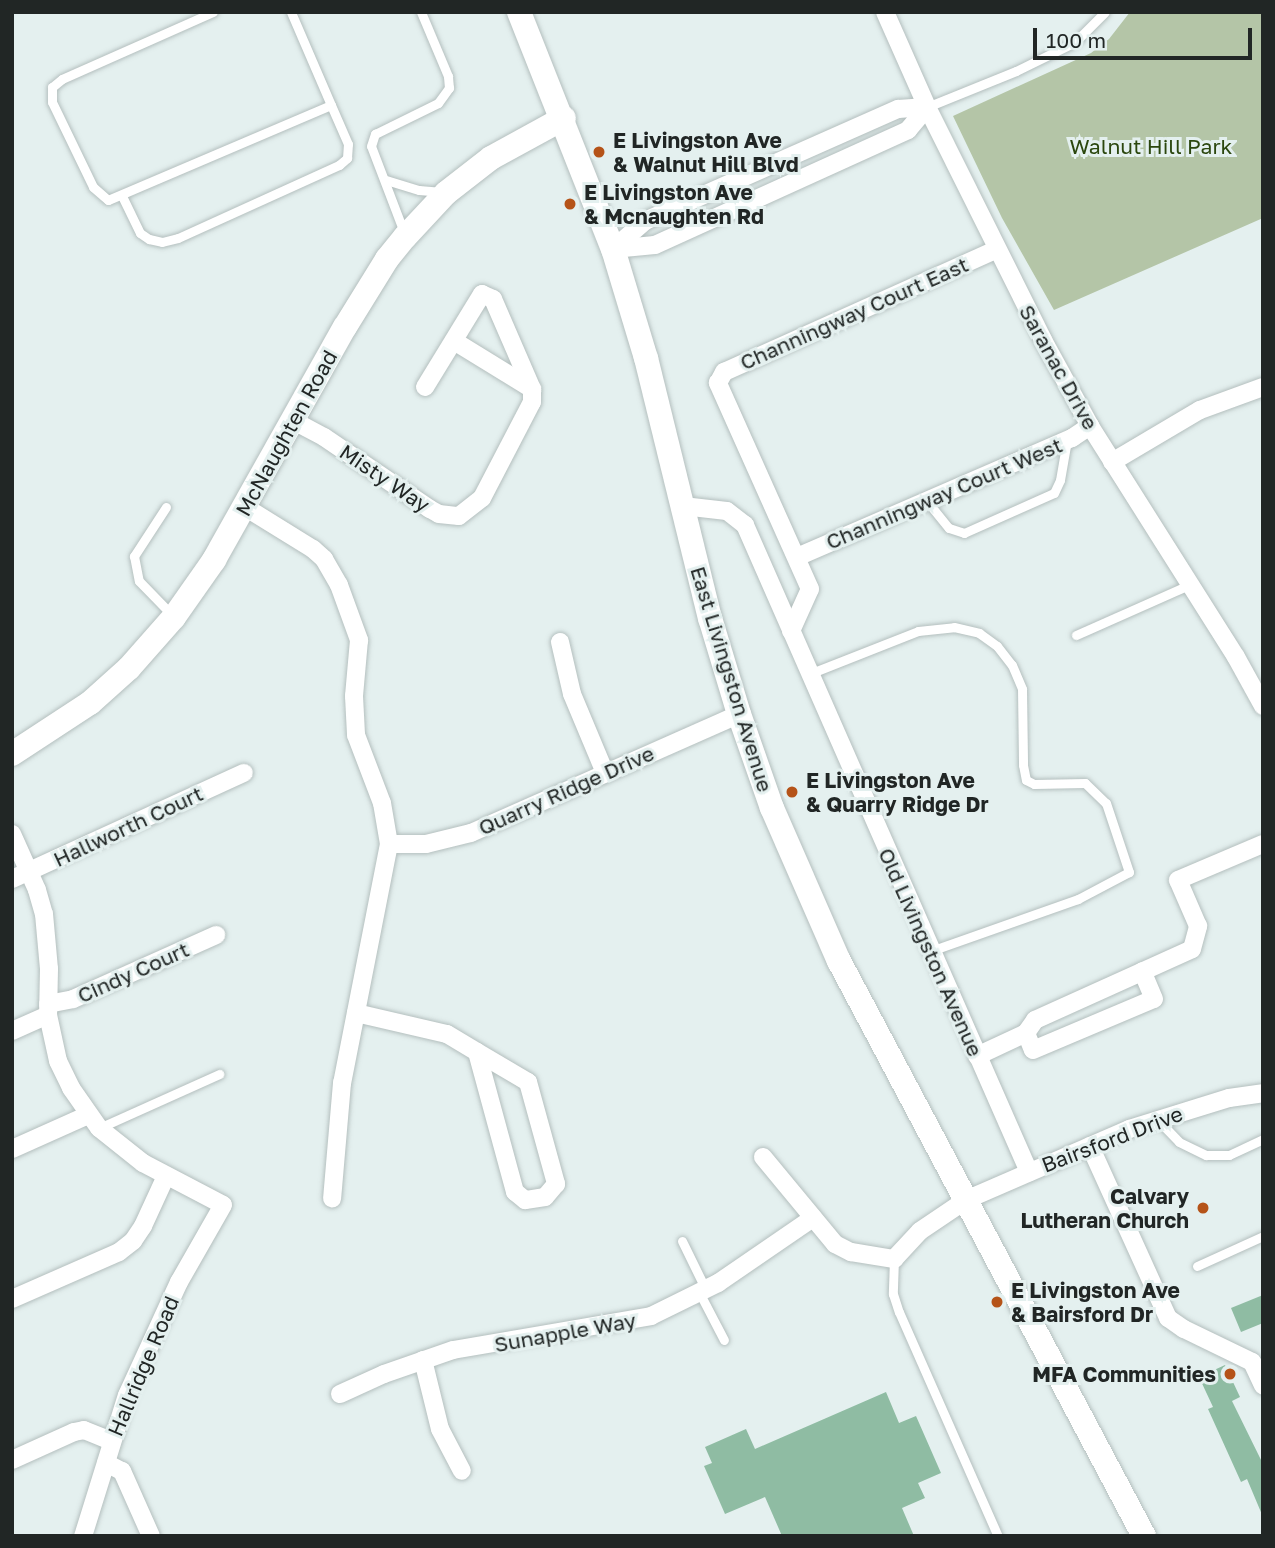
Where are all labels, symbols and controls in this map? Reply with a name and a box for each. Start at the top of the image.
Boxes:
scale bar [1037,14,1256,58]
text: 100 m [1046,27,1106,53]
place label: E Livingston Ave & Walnut Hill Blvd [613,127,799,177]
park label: Walnut Hill Park [1070,133,1232,159]
marker: E Livingston Ave & Walnut Hill Blvd [591,144,607,160]
place label: E Livingston Ave & Mcnaughten Rd [584,179,764,229]
marker: E Livingston Ave & Mcnaughten Rd [562,196,578,212]
street label: Channingway Court East [736,251,972,375]
street label: Saranac Drive [1014,300,1104,434]
street label: McNaughten Road [230,346,342,520]
street label: Channingway Court West [822,432,1066,554]
street label: Misty Way [335,439,435,517]
street label: East Livingston Avenue [686,563,778,795]
street label: Quarry Ridge Drive [474,740,658,840]
place label: E Livingston Ave & Quarry Ridge Dr [806,767,989,817]
street label: Hallworth Court [49,780,207,872]
marker: E Livingston Ave & Quarry Ridge Dr [784,784,800,800]
street label: Old Livingston Avenue [874,844,988,1060]
street label: Cindy Court [73,936,193,1008]
street label: Bairsford Drive [1038,1101,1186,1177]
place label: Calvary Lutheran Church [1020,1183,1189,1233]
marker: Calvary Lutheran Church [1195,1200,1211,1216]
place label: E Livingston Ave & Bairsford Dr [1011,1277,1180,1327]
street label: Hallridge Road [102,1292,184,1440]
marker: E Livingston Ave & Bairsford Dr [989,1294,1005,1310]
street label: Sunapple Way [492,1307,638,1357]
place label: MFA Communities [1032,1361,1216,1387]
marker: MFA Communities [1222,1366,1238,1382]

